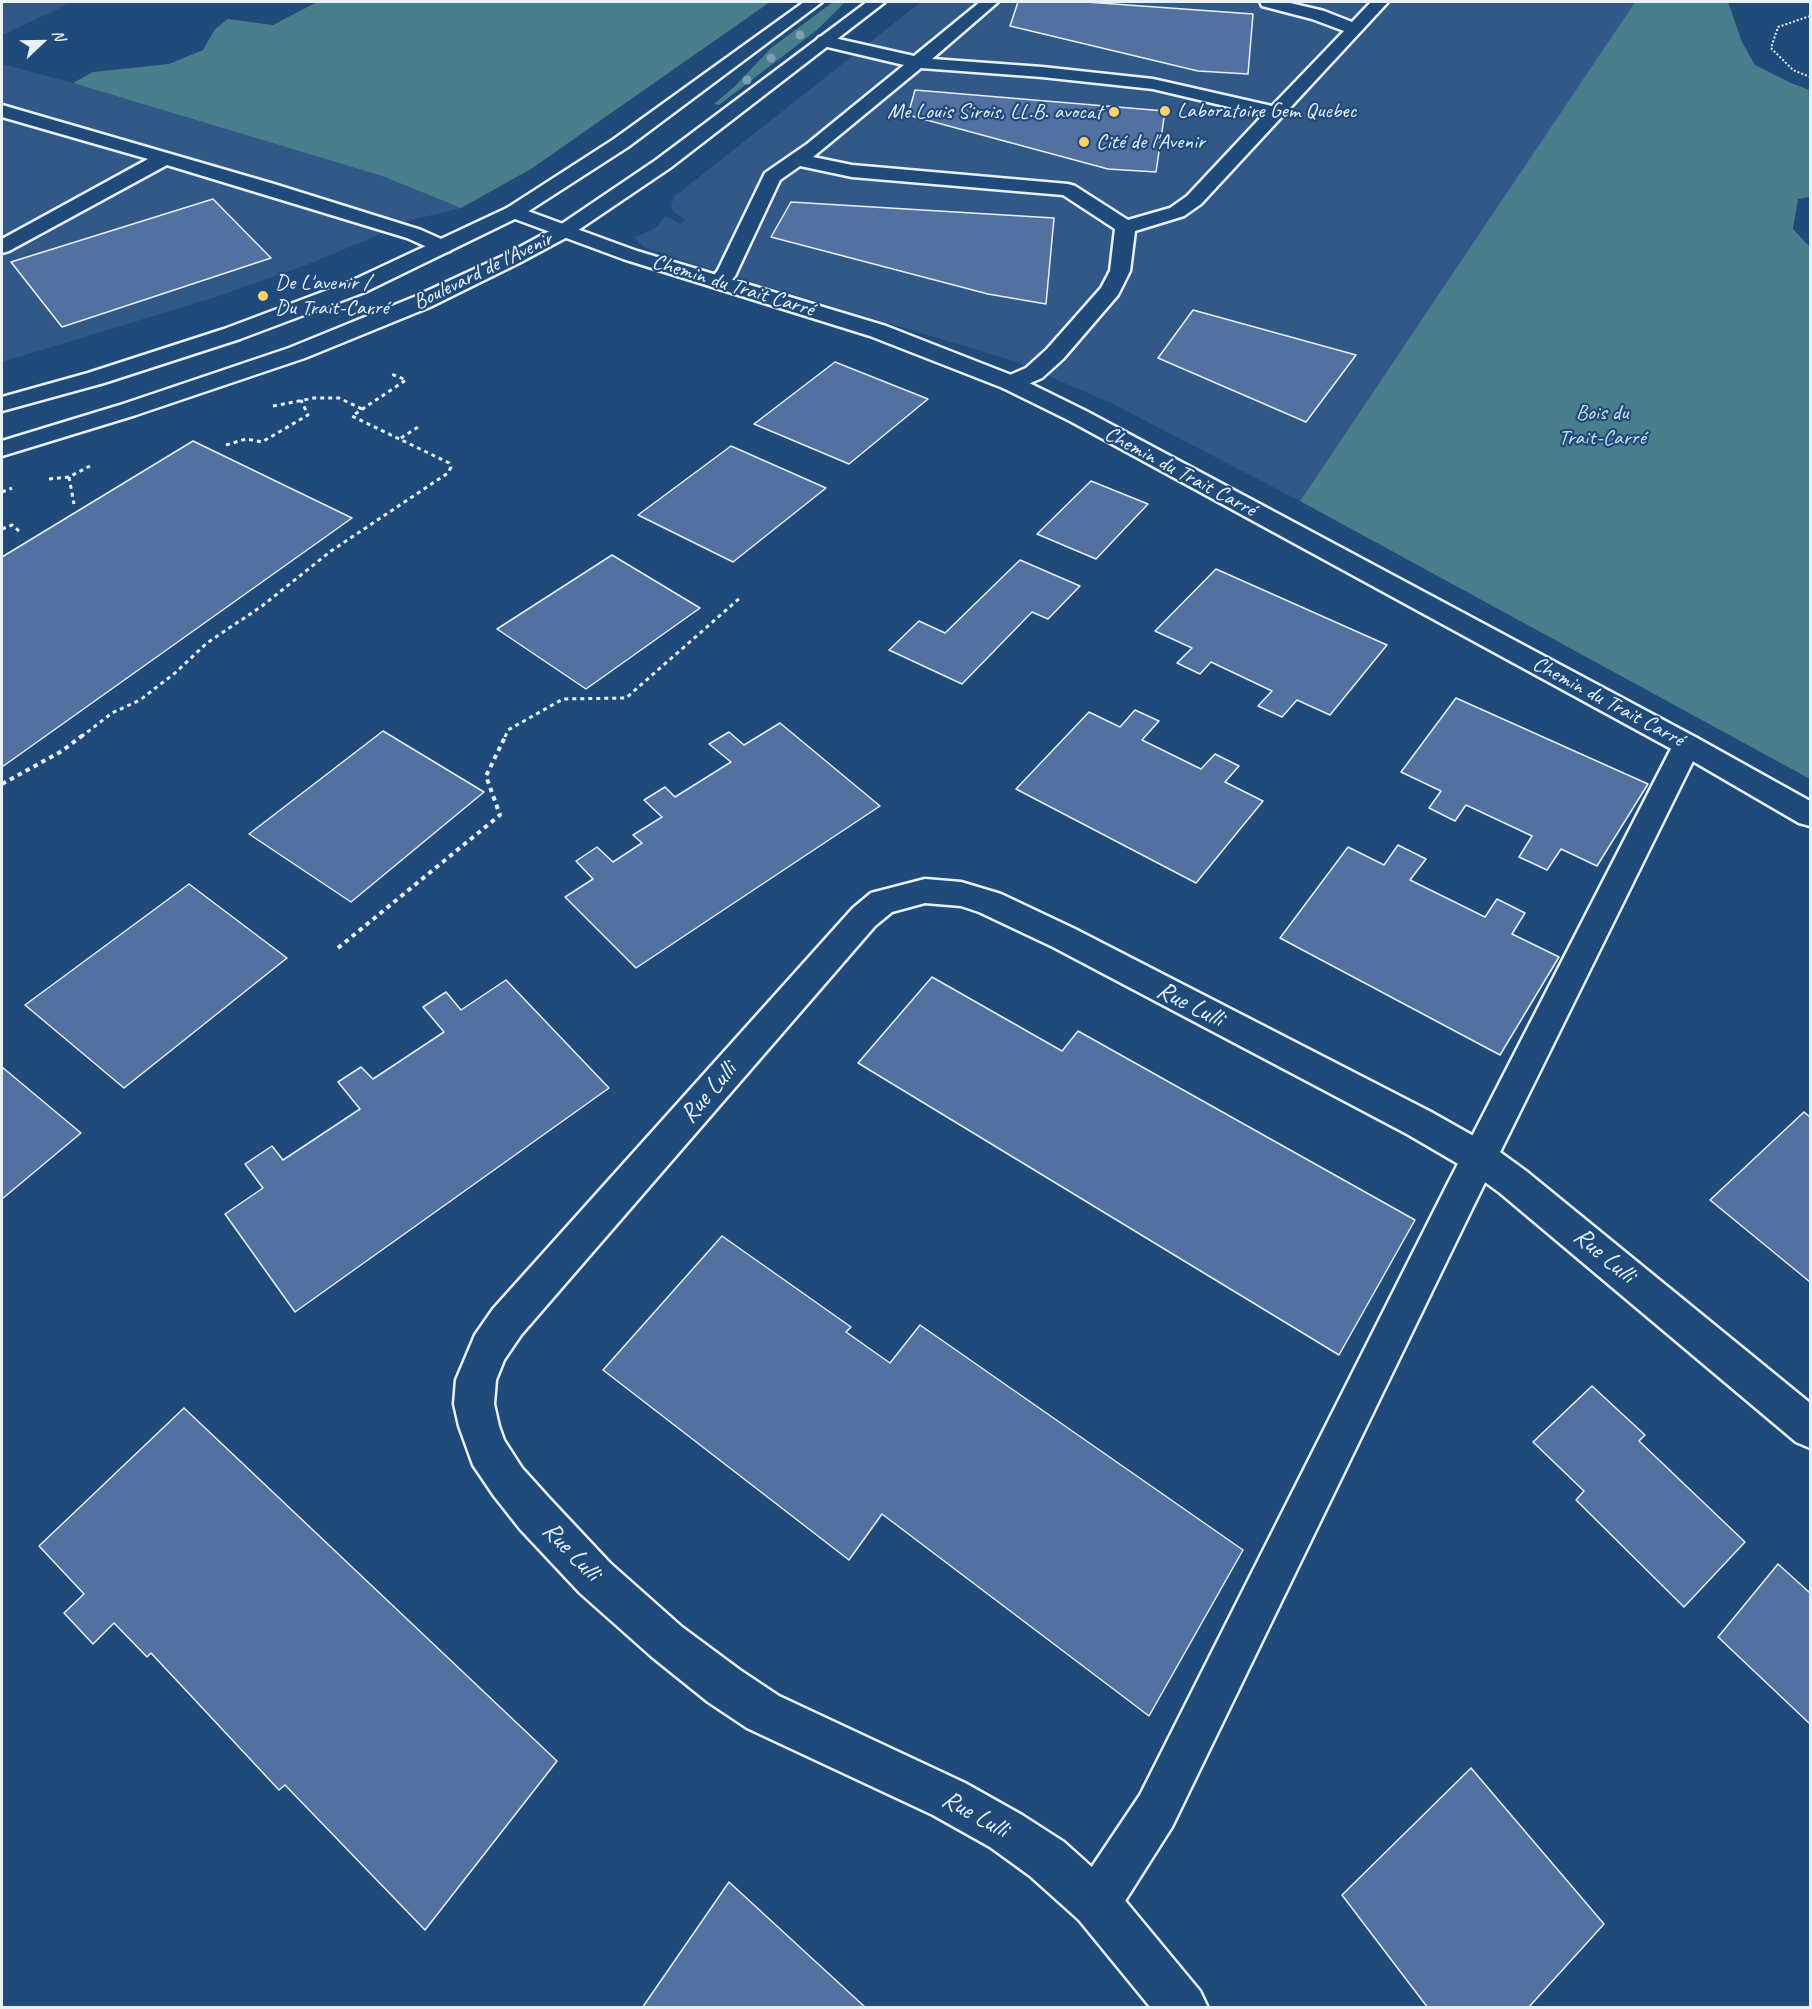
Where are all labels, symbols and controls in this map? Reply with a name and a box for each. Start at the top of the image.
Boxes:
north arrow [12,12,72,72]
text: N [48,27,70,44]
place label: Laboratoire Gem Quebec [1177,98,1356,124]
place label: Me Louis Sirois, LL.B. avocat [887,99,1102,125]
marker: Laboratoire Gem Quebec [1158,104,1172,118]
marker: Me Louis Sirois, LL.B. avocat [1107,105,1121,119]
place label: Cité de l'Avenir [1096,129,1205,155]
marker: Cité de l'Avenir [1077,135,1091,149]
street label: Boulevard de l'Avenir [409,226,557,316]
street label: Chemin du Trait Carré [649,249,817,323]
place label: De L'avenir / Du Trait-Carré [275,270,388,322]
marker: De L'avenir / Du Trait-Carré [256,289,270,303]
park label: Bois du Trait-Carré [1558,400,1646,452]
street label: Chemin du Trait Carré [1100,421,1260,523]
street label: Chemin du Trait Carré [1528,651,1688,753]
street label: Rue Lulli [1151,975,1229,1035]
street label: Rue Lulli [674,1056,744,1130]
street label: Rue Lulli [1567,1221,1641,1291]
street label: Rue Lulli [535,1516,607,1588]
street label: Rue Lulli [936,1784,1014,1846]

